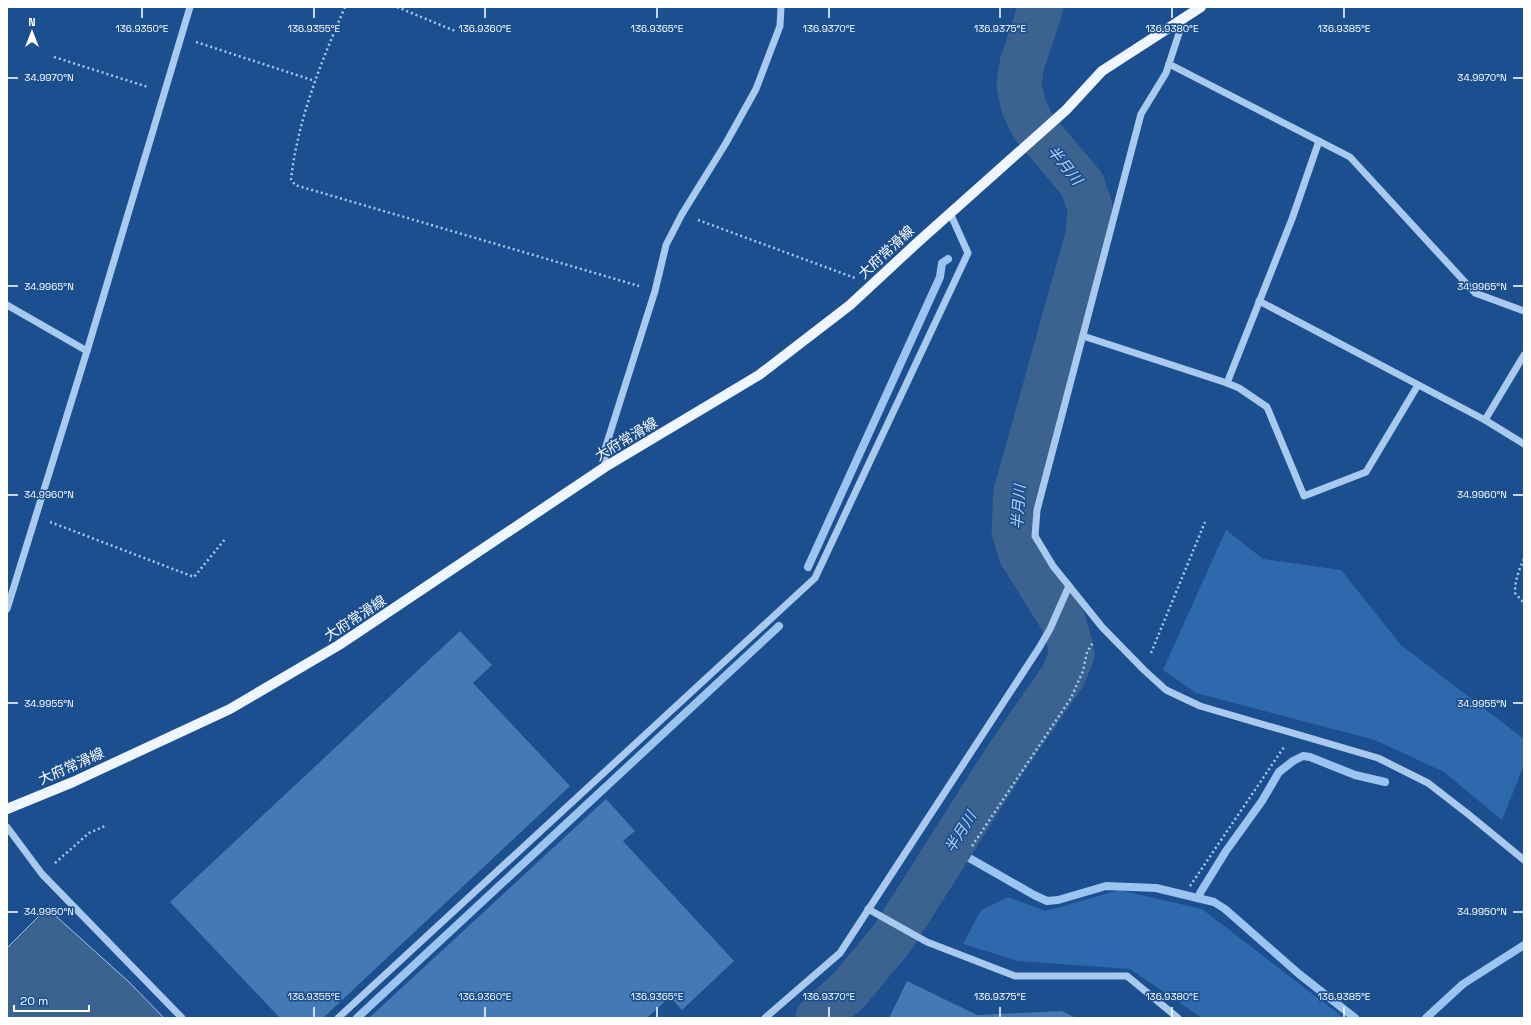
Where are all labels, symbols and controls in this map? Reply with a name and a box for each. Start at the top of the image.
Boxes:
north arrow [12,12,52,52]
text: N [28,15,36,29]
text: 136.9350°E [116,22,169,35]
text: 136.9355°E [288,22,341,35]
text: 136.9360°E [459,22,512,35]
text: 136.9365°E [631,22,684,35]
text: 136.9370°E [803,22,856,35]
text: 136.9375°E [974,22,1026,35]
text: 136.9380°E [1145,22,1199,35]
text: 136.9385°E [1318,22,1371,35]
text: 34.9970°N [24,71,74,84]
text: 34.9970°N [1457,71,1507,84]
water label: 半月川 [1043,142,1088,190]
street label: 大府常滑線 [854,222,918,282]
text: 34.9965°N [24,280,74,293]
text: 34.9965°N [1457,280,1507,293]
street label: 大府常滑線 [591,413,661,465]
water label: 半月川 [1007,482,1029,530]
text: 34.9960°N [24,488,74,501]
text: 34.9960°N [1457,488,1507,501]
street label: 大府常滑線 [321,591,389,645]
text: 34.9955°N [24,697,74,710]
text: 34.9955°N [1457,697,1507,710]
street label: 大府常滑線 [35,744,107,788]
water label: 半月川 [940,806,981,856]
text: 34.9950°N [24,905,74,918]
text: 34.9950°N [1457,905,1507,918]
scale bar [14,987,89,1013]
text: 136.9355°E [288,990,341,1003]
text: 136.9360°E [459,990,512,1003]
text: 136.9365°E [631,990,684,1003]
text: 136.9370°E [803,990,856,1003]
text: 136.9375°E [974,990,1026,1003]
text: 136.9380°E [1145,990,1199,1003]
text: 136.9385°E [1318,990,1371,1003]
text: 20 m [20,993,48,1009]

